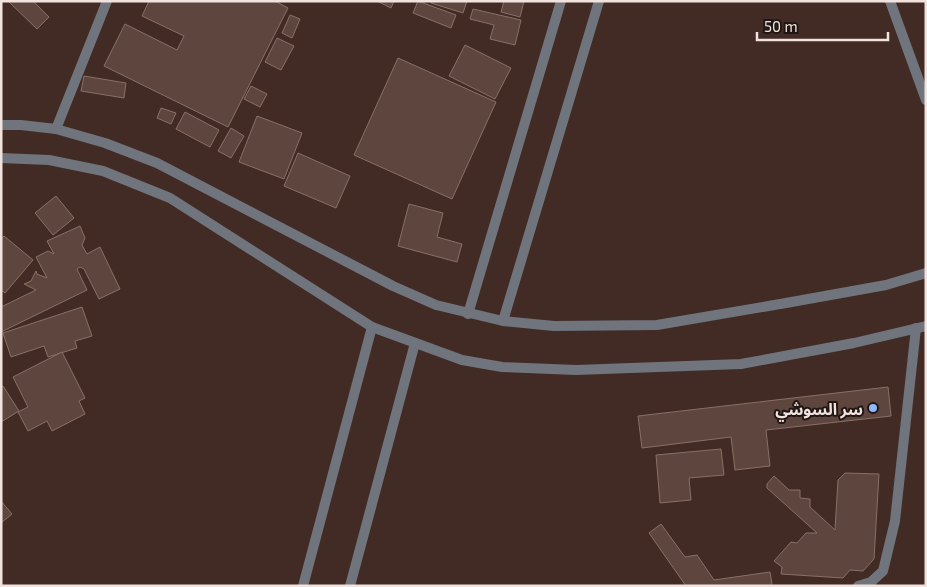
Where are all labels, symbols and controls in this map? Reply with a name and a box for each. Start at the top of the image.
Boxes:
scale bar [757,10,888,42]
text: 50 m [764,17,798,35]
place label: سر السوشي [775,399,863,422]
marker: سر السوشي [867,402,879,414]

